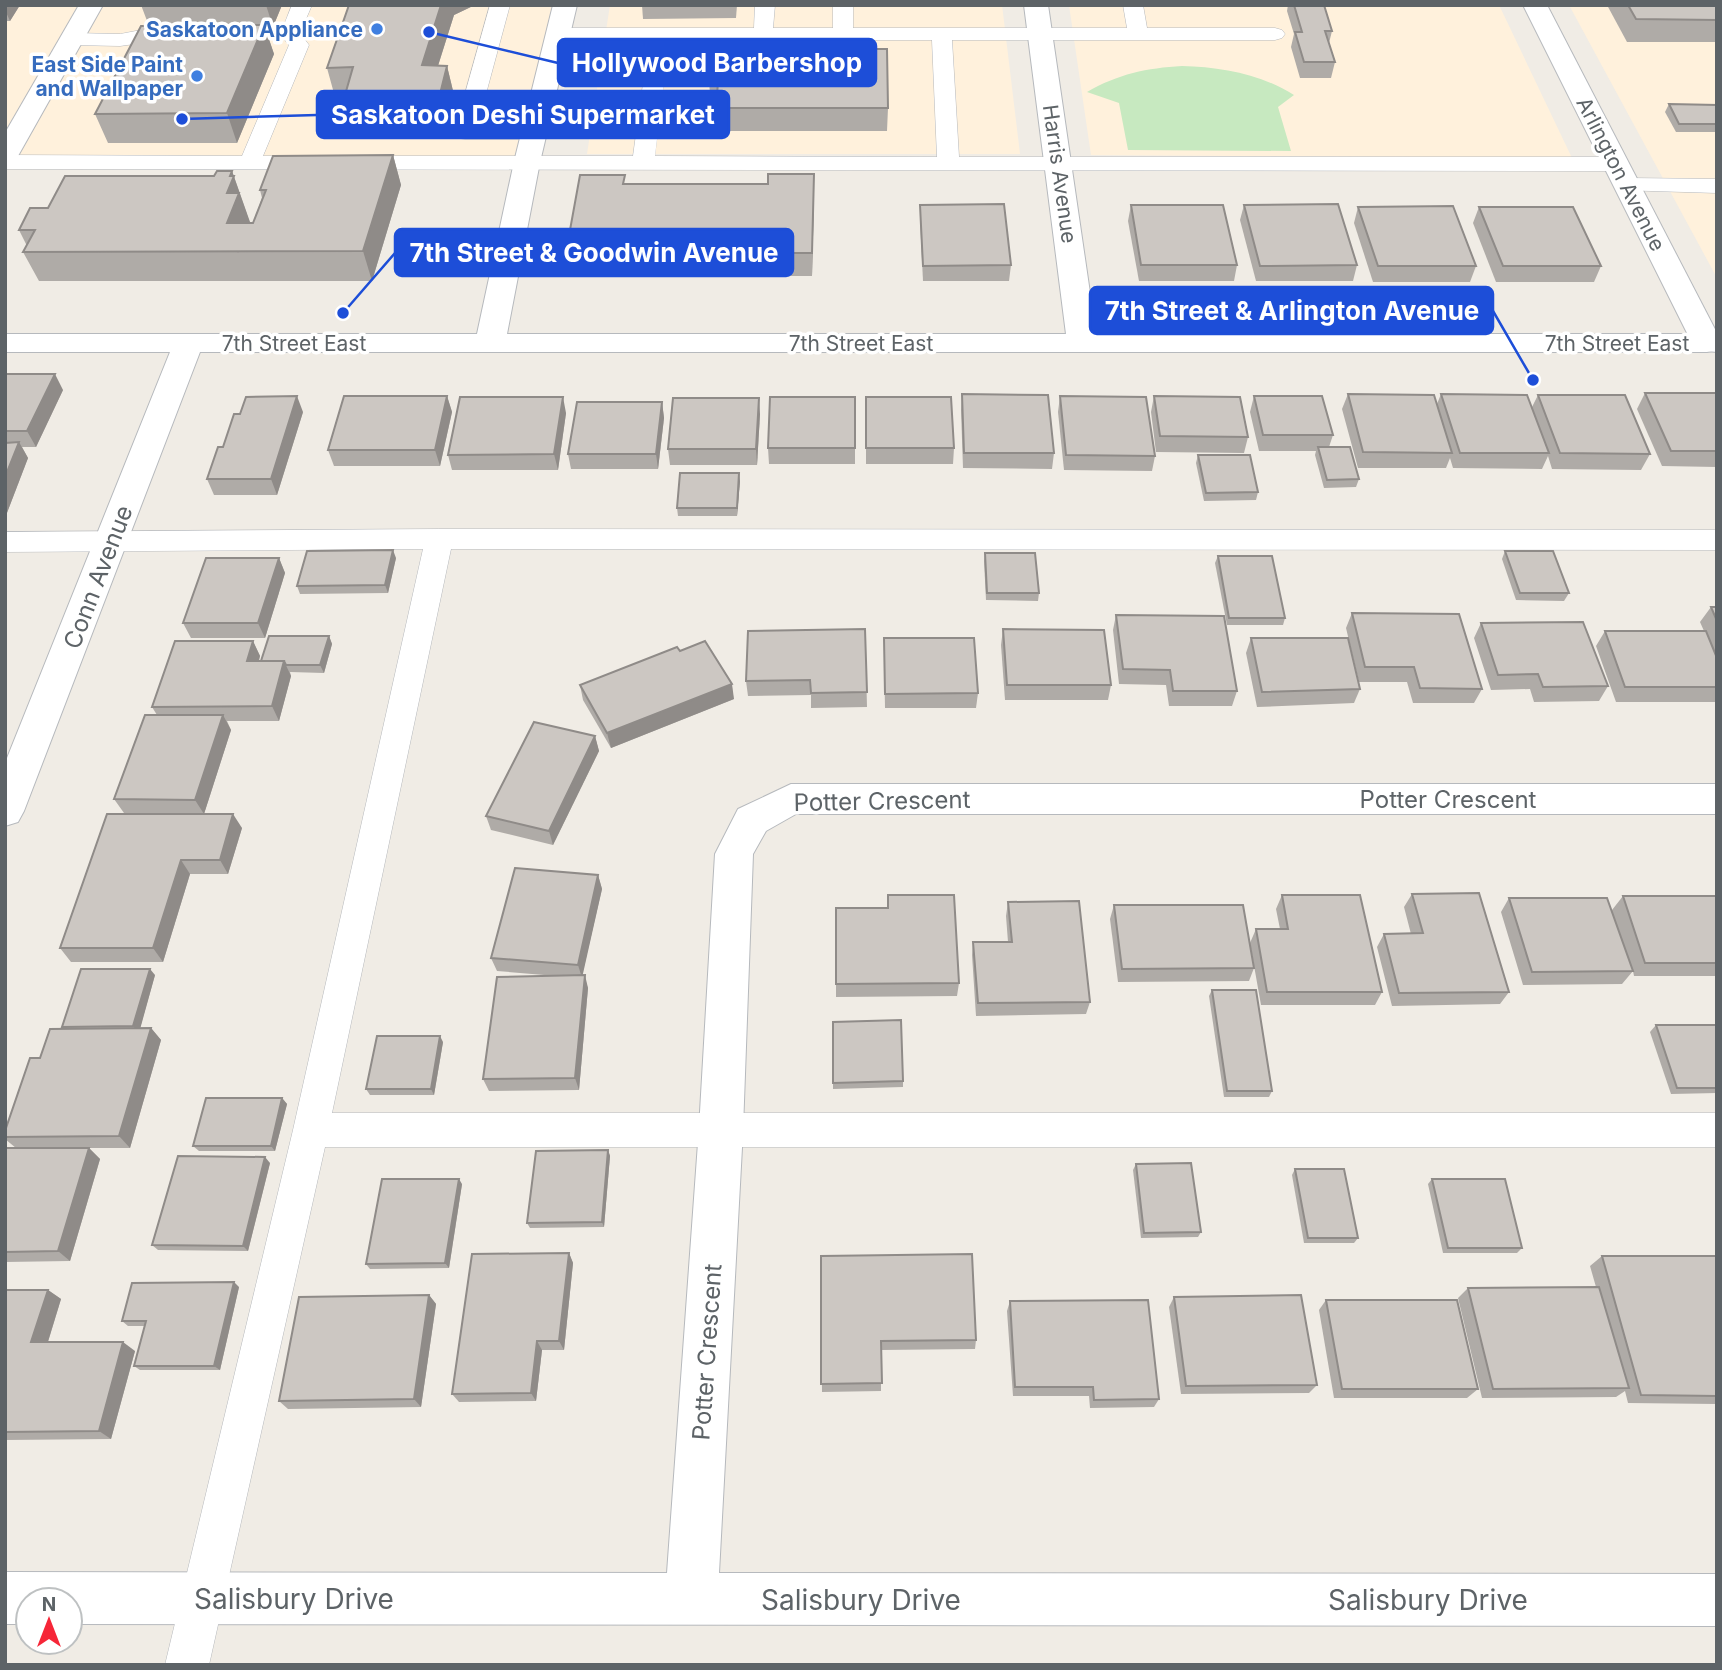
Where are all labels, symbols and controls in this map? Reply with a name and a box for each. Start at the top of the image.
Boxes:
place label: Saskatoon Appliance [146,17,363,42]
marker: Saskatoon Appliance [369,21,385,37]
callout: Hollywood Barbershop [558,39,876,86]
text: Hollywood Barbershop [572,47,862,78]
place label: East Side Paint and Wallpaper [31,52,183,101]
marker: East Side Paint and Wallpaper [189,68,205,84]
callout: Saskatoon Deshi Supermarket [317,91,729,138]
street label: Arlington Avenue [1571,93,1671,255]
text: Saskatoon Deshi Supermarket [331,99,715,130]
street label: Harris Avenue [1038,103,1082,245]
callout: 7th Street & Goodwin Avenue [395,229,793,276]
text: 7th Street & Goodwin Avenue [409,237,779,268]
callout: 7th Street & Arlington Avenue [1090,287,1493,334]
text: 7th Street & Arlington Avenue [1105,295,1479,326]
street label: 7th Street East [222,331,366,356]
street label: 7th Street East [789,331,933,356]
street label: 7th Street East [1545,331,1689,356]
street label: Conn Avenue [57,501,139,653]
street label: Potter Crescent [793,785,971,817]
street label: Potter Crescent [1360,785,1537,814]
street label: Potter Crescent [686,1263,728,1441]
street label: Salisbury Drive [194,1582,394,1616]
street label: Salisbury Drive [761,1583,961,1617]
street label: Salisbury Drive [1328,1583,1528,1617]
north arrow [14,1586,84,1656]
text: N [42,1593,56,1616]

